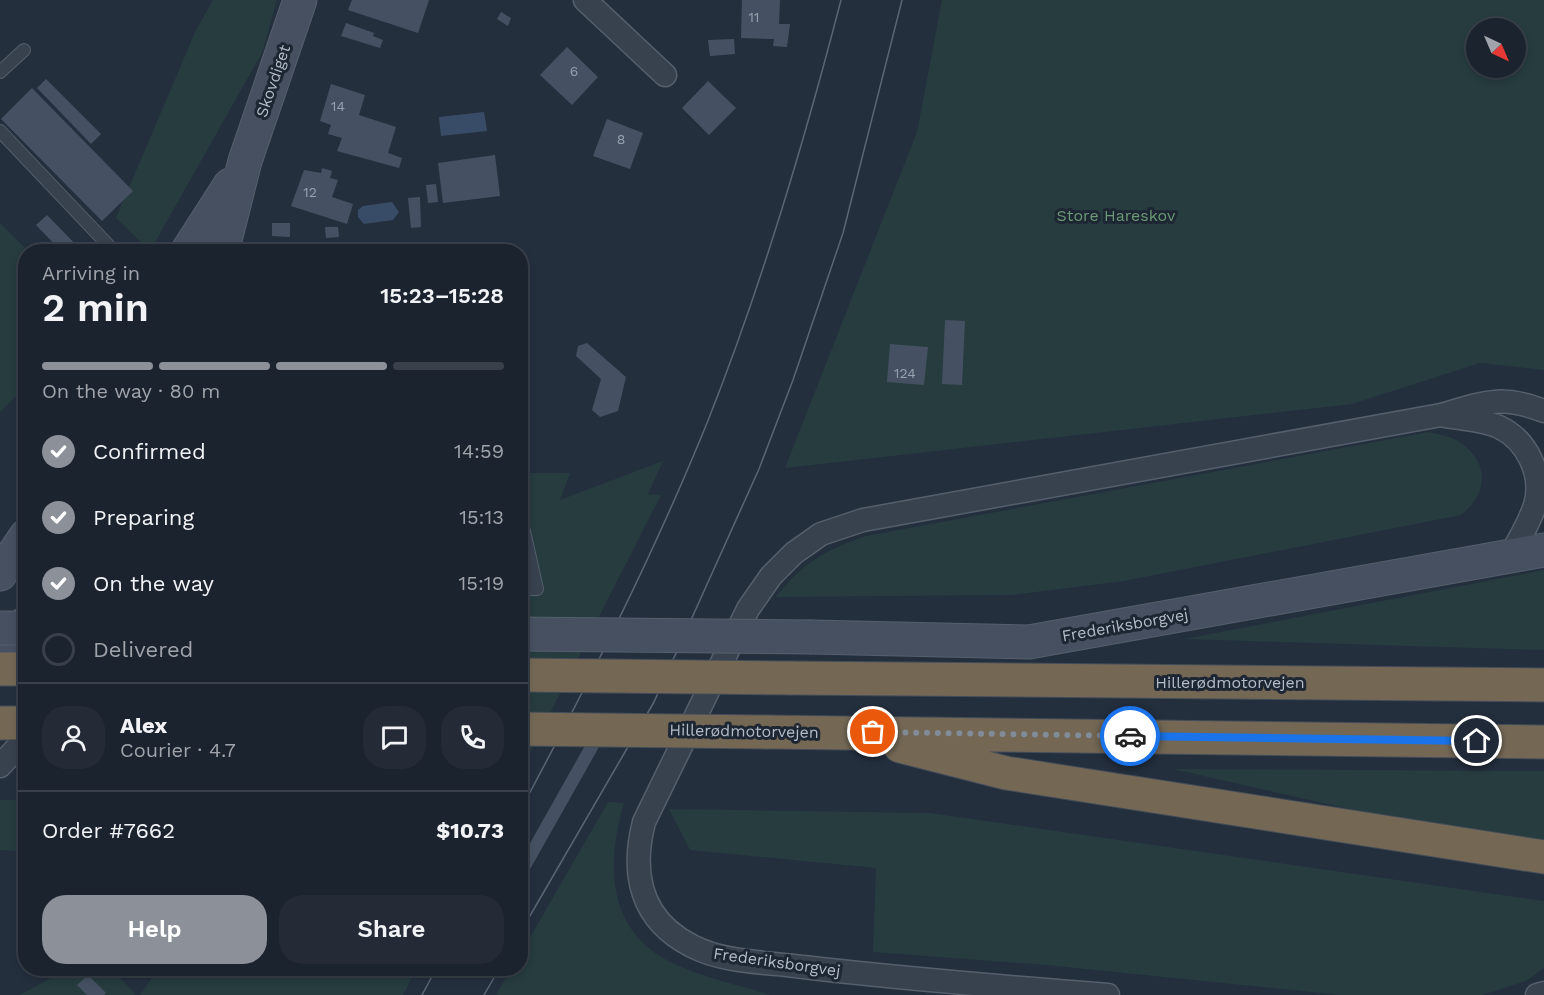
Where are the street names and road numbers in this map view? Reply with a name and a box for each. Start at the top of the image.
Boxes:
street label: Skovdiget [252,42,294,120]
street label: Frederiksborgvej [1060,605,1190,645]
street label: Hillerødmotorvejen [1155,673,1305,692]
street label: Hillerødmotorvejen [669,720,819,742]
street label: Frederiksborgvej [712,944,842,980]

